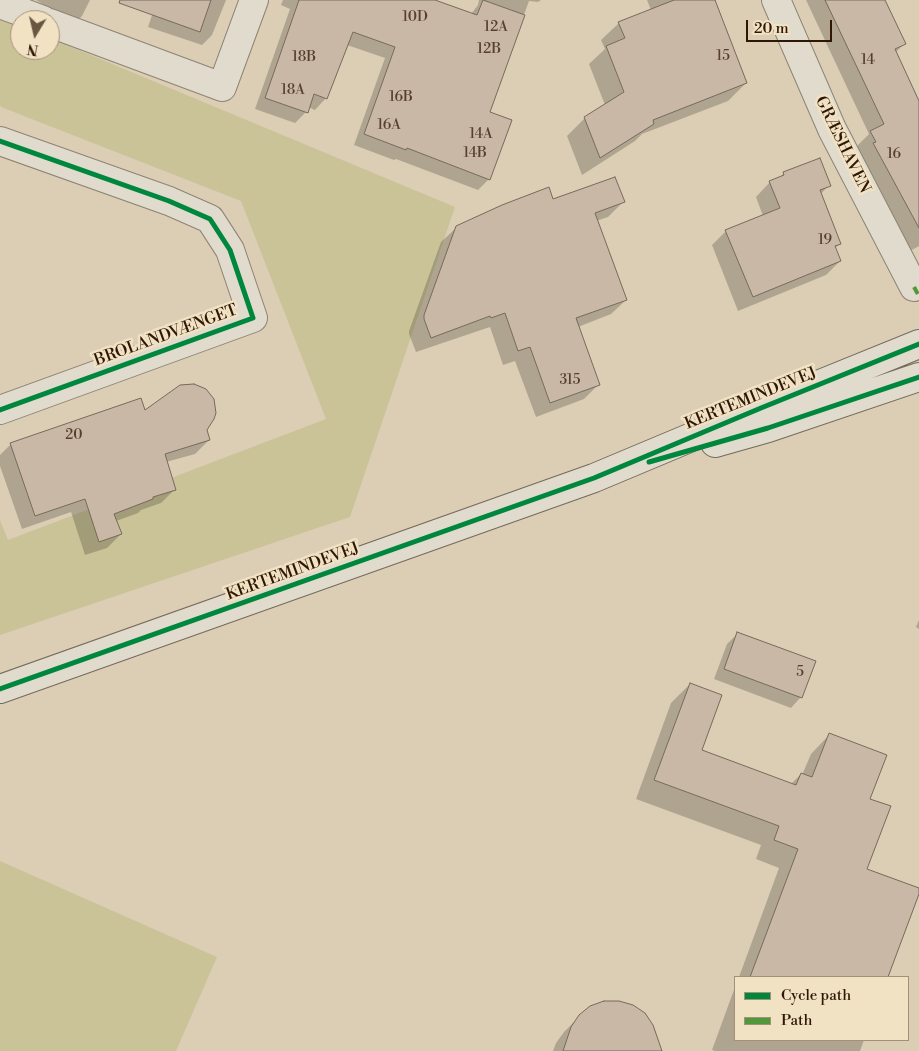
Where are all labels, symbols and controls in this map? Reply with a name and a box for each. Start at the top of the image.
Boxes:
north arrow [10,10,60,60]
house number: 10D [402,10,428,26]
scale bar [749,10,835,42]
text: 20 m [754,19,789,38]
house number: 12A [484,20,508,36]
text: N [26,39,40,59]
house number: 12B [477,42,501,58]
house number: 15 [716,49,730,65]
house number: 18B [292,50,316,66]
house number: 14 [861,53,875,69]
house number: 18A [281,83,305,99]
house number: 16B [389,90,413,106]
street label: GRÆSHAVEN [810,93,874,197]
house number: 16A [377,118,401,134]
house number: 14A [469,127,493,143]
house number: 14B [463,146,487,162]
house number: 16 [887,147,901,163]
house number: 19 [818,233,832,249]
street label: BROLANDVÆNGET [92,301,240,371]
street label: KERTEMINDEVEJ [682,364,820,434]
house number: 315 [559,373,581,389]
house number: 20 [65,428,83,444]
street label: KERTEMINDEVEJ [224,539,362,605]
house number: 5 [796,665,804,681]
legend [734,976,909,1041]
text: Cycle path [781,986,851,1005]
text: Path [781,1011,813,1030]

